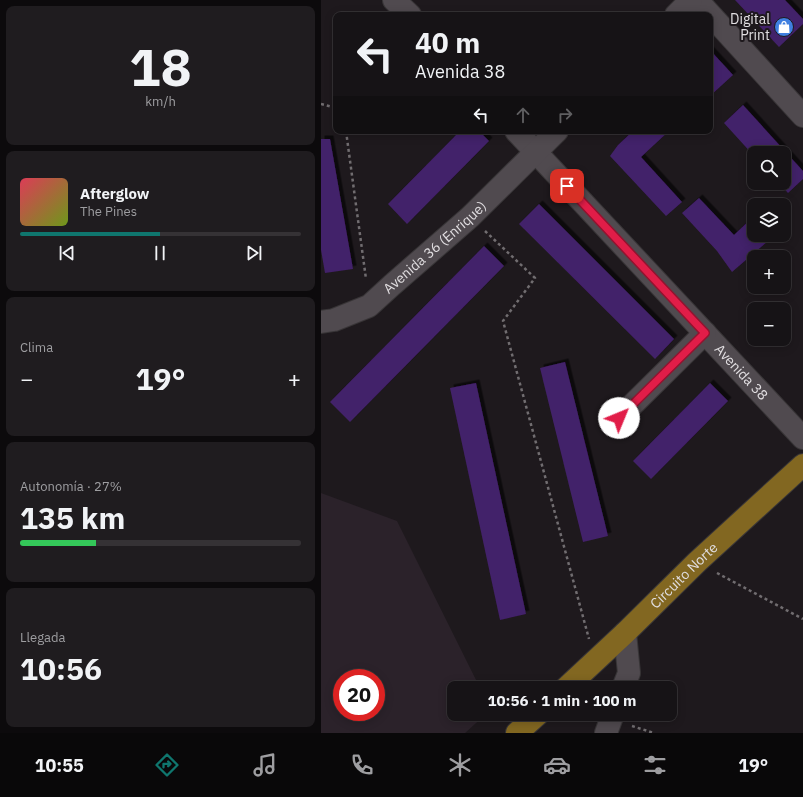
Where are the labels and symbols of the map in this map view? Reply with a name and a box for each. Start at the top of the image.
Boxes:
place label: Digital Print [730,10,770,44]
shop icon: Digital Print [773,16,795,38]
pin [550,169,584,203]
street label: Avenida 36 (Enrique) [379,197,490,298]
street label: Avenida 38 [711,340,772,404]
position arrow [598,397,640,439]
street label: Circuito Norte [646,538,722,612]
speed limit sign: 20 [333,669,385,721]

